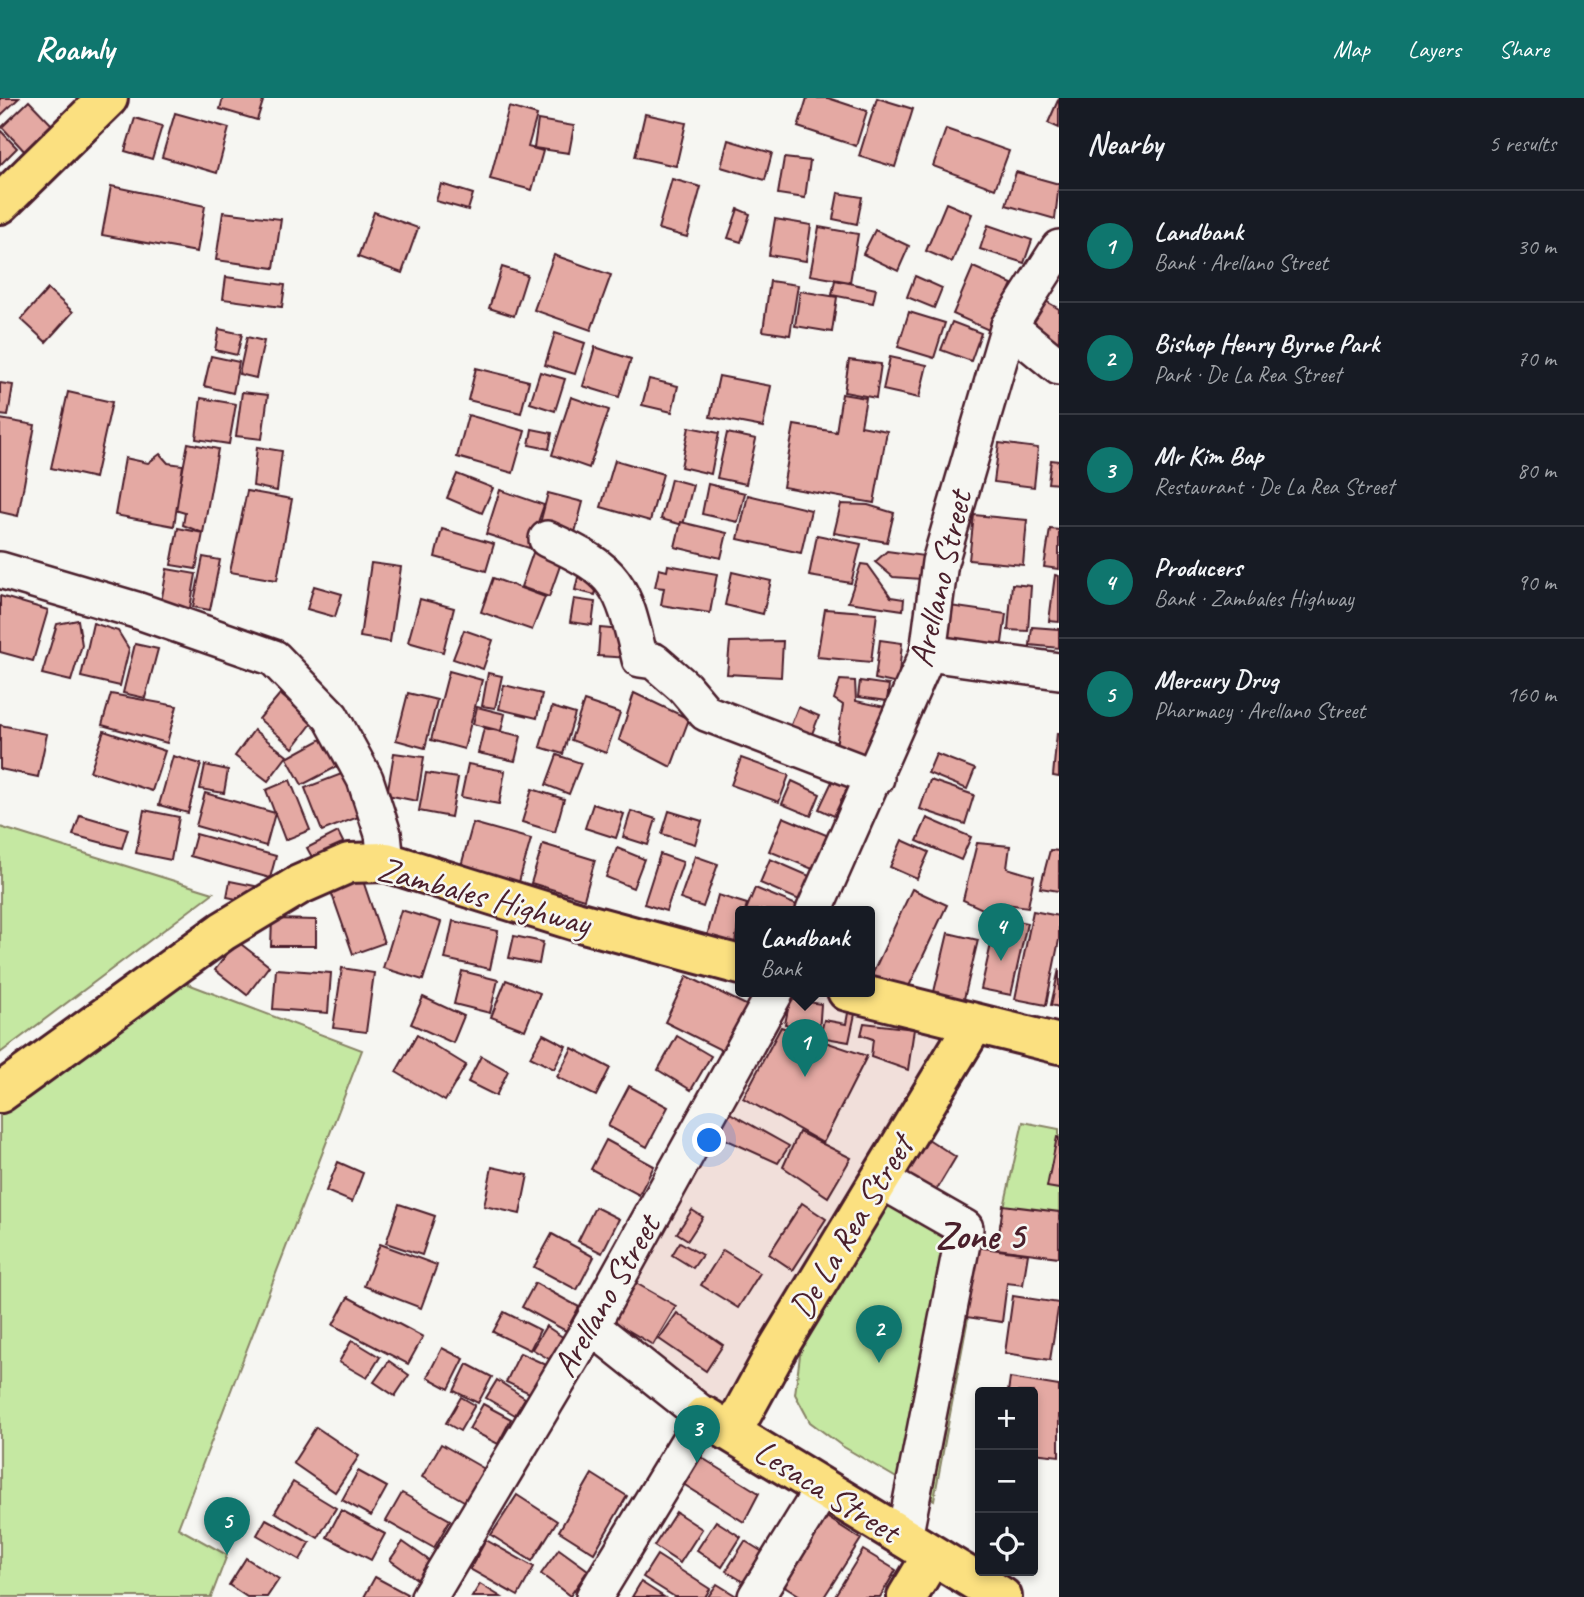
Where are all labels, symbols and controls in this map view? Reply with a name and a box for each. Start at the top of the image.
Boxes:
text: Roamly [35,28,114,70]
text: Map [1333,34,1370,64]
text: Layers [1408,34,1461,64]
text: Share [1499,34,1549,64]
text: Nearby [1087,125,1163,163]
text: 5 results [1489,129,1556,158]
text: Landbank [1154,215,1243,248]
text: 1 [1105,232,1115,261]
text: 30 m [1517,232,1556,261]
text: Bank · Arellano Street [1154,248,1328,277]
text: Bishop Henry Byrne Park [1154,327,1379,360]
text: 2 [1105,344,1115,373]
text: 70 m [1517,344,1556,373]
text: Park · De La Rea Street [1154,360,1341,389]
text: Mr Kim Bap [1154,439,1263,472]
text: 3 [1105,456,1115,485]
text: 80 m [1517,456,1556,485]
text: Restaurant · De La Rea Street [1154,472,1394,501]
street label: Arellano Street [898,483,983,671]
text: Producers [1154,551,1242,584]
text: 4 [1105,568,1115,597]
text: 90 m [1517,568,1556,597]
text: Bank · Zambales Highway [1154,584,1354,613]
text: Mercury Drug [1154,663,1278,696]
text: 5 [1105,680,1115,709]
text: 160 m [1507,680,1556,709]
text: Pharmacy · Arellano Street [1154,696,1365,725]
street label: Zambales Highway [373,846,597,947]
pin: 4 [978,903,1024,961]
popup [735,906,875,997]
text: Landbank [761,921,849,954]
text: Bank [761,954,801,983]
pin: 1 [782,1019,828,1077]
your location [692,1123,726,1157]
street label: De La Rea Street [779,1123,926,1327]
street label: Arellano Street [542,1204,672,1385]
district label: Zone 5 [936,1212,1028,1259]
pin: 2 [856,1305,902,1363]
map controls [975,1387,1038,1576]
button: + [975,1387,1038,1450]
pin: 3 [674,1405,720,1463]
street label: Lesaca Street [746,1429,911,1555]
button: − [975,1450,1038,1513]
pin: 5 [204,1497,250,1555]
button: locate [975,1513,1038,1576]

